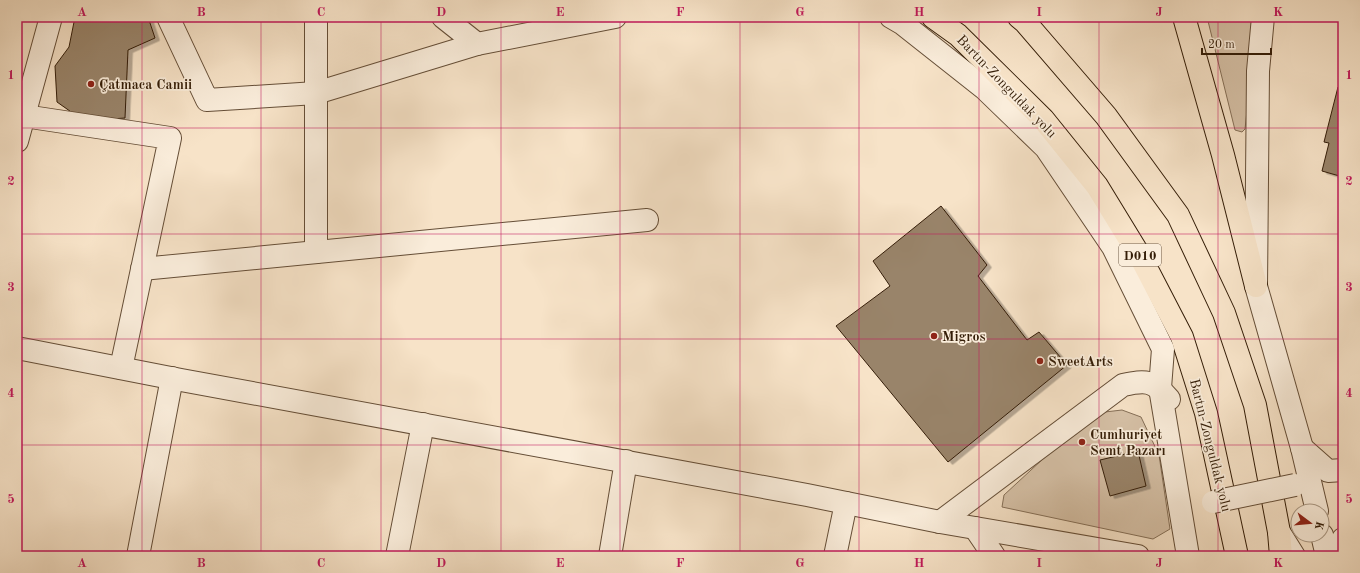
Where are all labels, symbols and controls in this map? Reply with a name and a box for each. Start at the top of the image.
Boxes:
text: A [77,6,87,19]
text: B [196,6,206,19]
text: C [317,6,325,19]
text: D [436,6,446,19]
text: E [556,6,565,19]
text: F [676,6,685,19]
text: G [795,6,805,19]
text: H [914,6,925,19]
text: I [1036,6,1042,19]
text: J [1155,6,1163,19]
text: K [1273,6,1283,19]
scale bar [1202,30,1271,56]
street label: Bartın-Zonguldak yolu [954,33,1059,141]
text: 20 m [1208,39,1235,51]
text: 1 [7,69,15,82]
text: 1 [1345,69,1353,82]
place label: Çatmaca Camii [99,78,192,92]
marker: Çatmaca Camii [86,79,96,89]
text: 2 [7,175,15,188]
text: 2 [1345,175,1353,188]
road number: D010 [1119,244,1161,266]
text: 3 [7,281,15,294]
text: 3 [1345,281,1353,294]
place label: Migros [942,330,986,344]
marker: Migros [929,331,939,341]
place label: SweetArts [1048,355,1113,369]
marker: SweetArts [1035,356,1045,366]
street label: Bartın-Zonguldak yolu [1187,377,1233,514]
text: 4 [7,387,15,400]
text: 4 [1345,387,1353,400]
place label: Cumhuriyet Semt Pazarı [1090,428,1166,458]
marker: Cumhuriyet Semt Pazarı [1077,437,1087,447]
text: 5 [7,493,15,506]
text: 5 [1345,493,1353,506]
north arrow [1290,503,1330,543]
text: K [1312,520,1325,531]
text: A [77,557,87,570]
text: B [196,557,206,570]
text: C [317,557,325,570]
text: D [436,557,446,570]
text: E [556,557,565,570]
text: F [676,557,685,570]
text: G [795,557,805,570]
text: H [914,557,925,570]
text: I [1036,557,1042,570]
text: J [1155,557,1163,570]
text: K [1273,557,1283,570]

